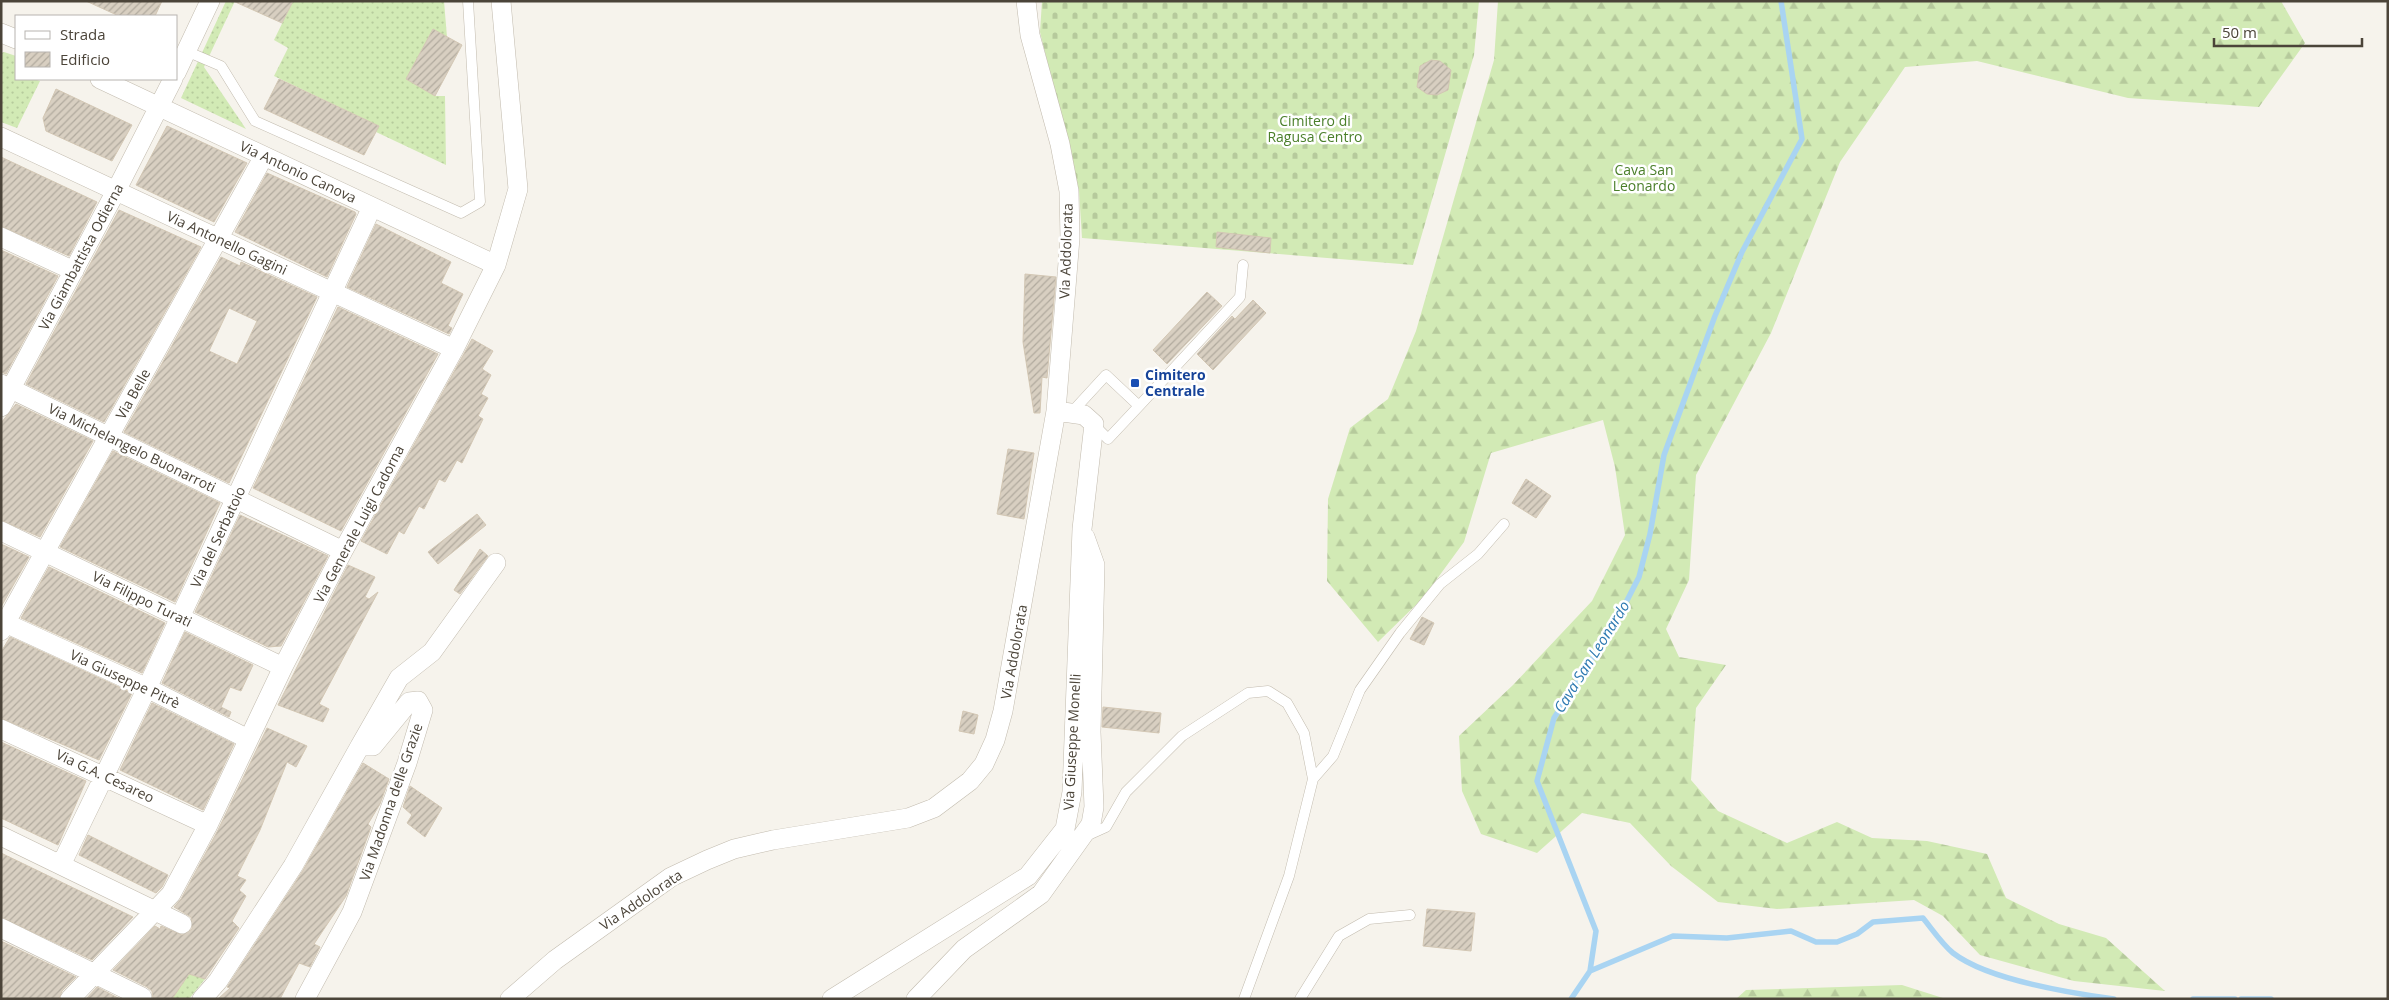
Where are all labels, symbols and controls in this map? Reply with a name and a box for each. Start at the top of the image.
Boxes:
legend [15,15,178,80]
scale bar [2214,15,2362,47]
text: 50 m [2222,22,2257,42]
text: Strada [60,24,106,44]
text: Edificio [60,49,110,69]
park label: Cimitero di Ragusa Centro [1267,111,1363,146]
street label: Via Antonio Canova [237,136,360,207]
park label: Cava San Leonardo [1613,160,1675,195]
street label: Via Giambattista Odierna [34,180,127,333]
street label: Via Addolorata [1054,203,1077,299]
street label: Via Antonello Gagini [164,206,291,279]
street label: Via Belle [111,365,154,422]
place label: Cimitero Centrale [1145,365,1206,400]
marker: Cimitero Centrale [1129,377,1141,389]
street label: Via Michelangelo Buonarroti [45,399,219,496]
street label: Via Generale Luigi Cadorna [309,442,408,606]
street label: Via del Serbatoio [186,483,249,591]
street label: Via Filippo Turati [89,566,195,631]
water label: Cava San Leonardo [1549,597,1634,716]
street label: Via Addolorata [996,603,1031,701]
street label: Via Giuseppe Pitrè [67,645,183,712]
street label: Via Giuseppe Monelli [1058,673,1085,811]
street label: Via Madonna delle Grazie [355,720,427,883]
street label: Via G.A. Cesareo [53,744,157,807]
street label: Via Addolorata [596,865,686,934]

